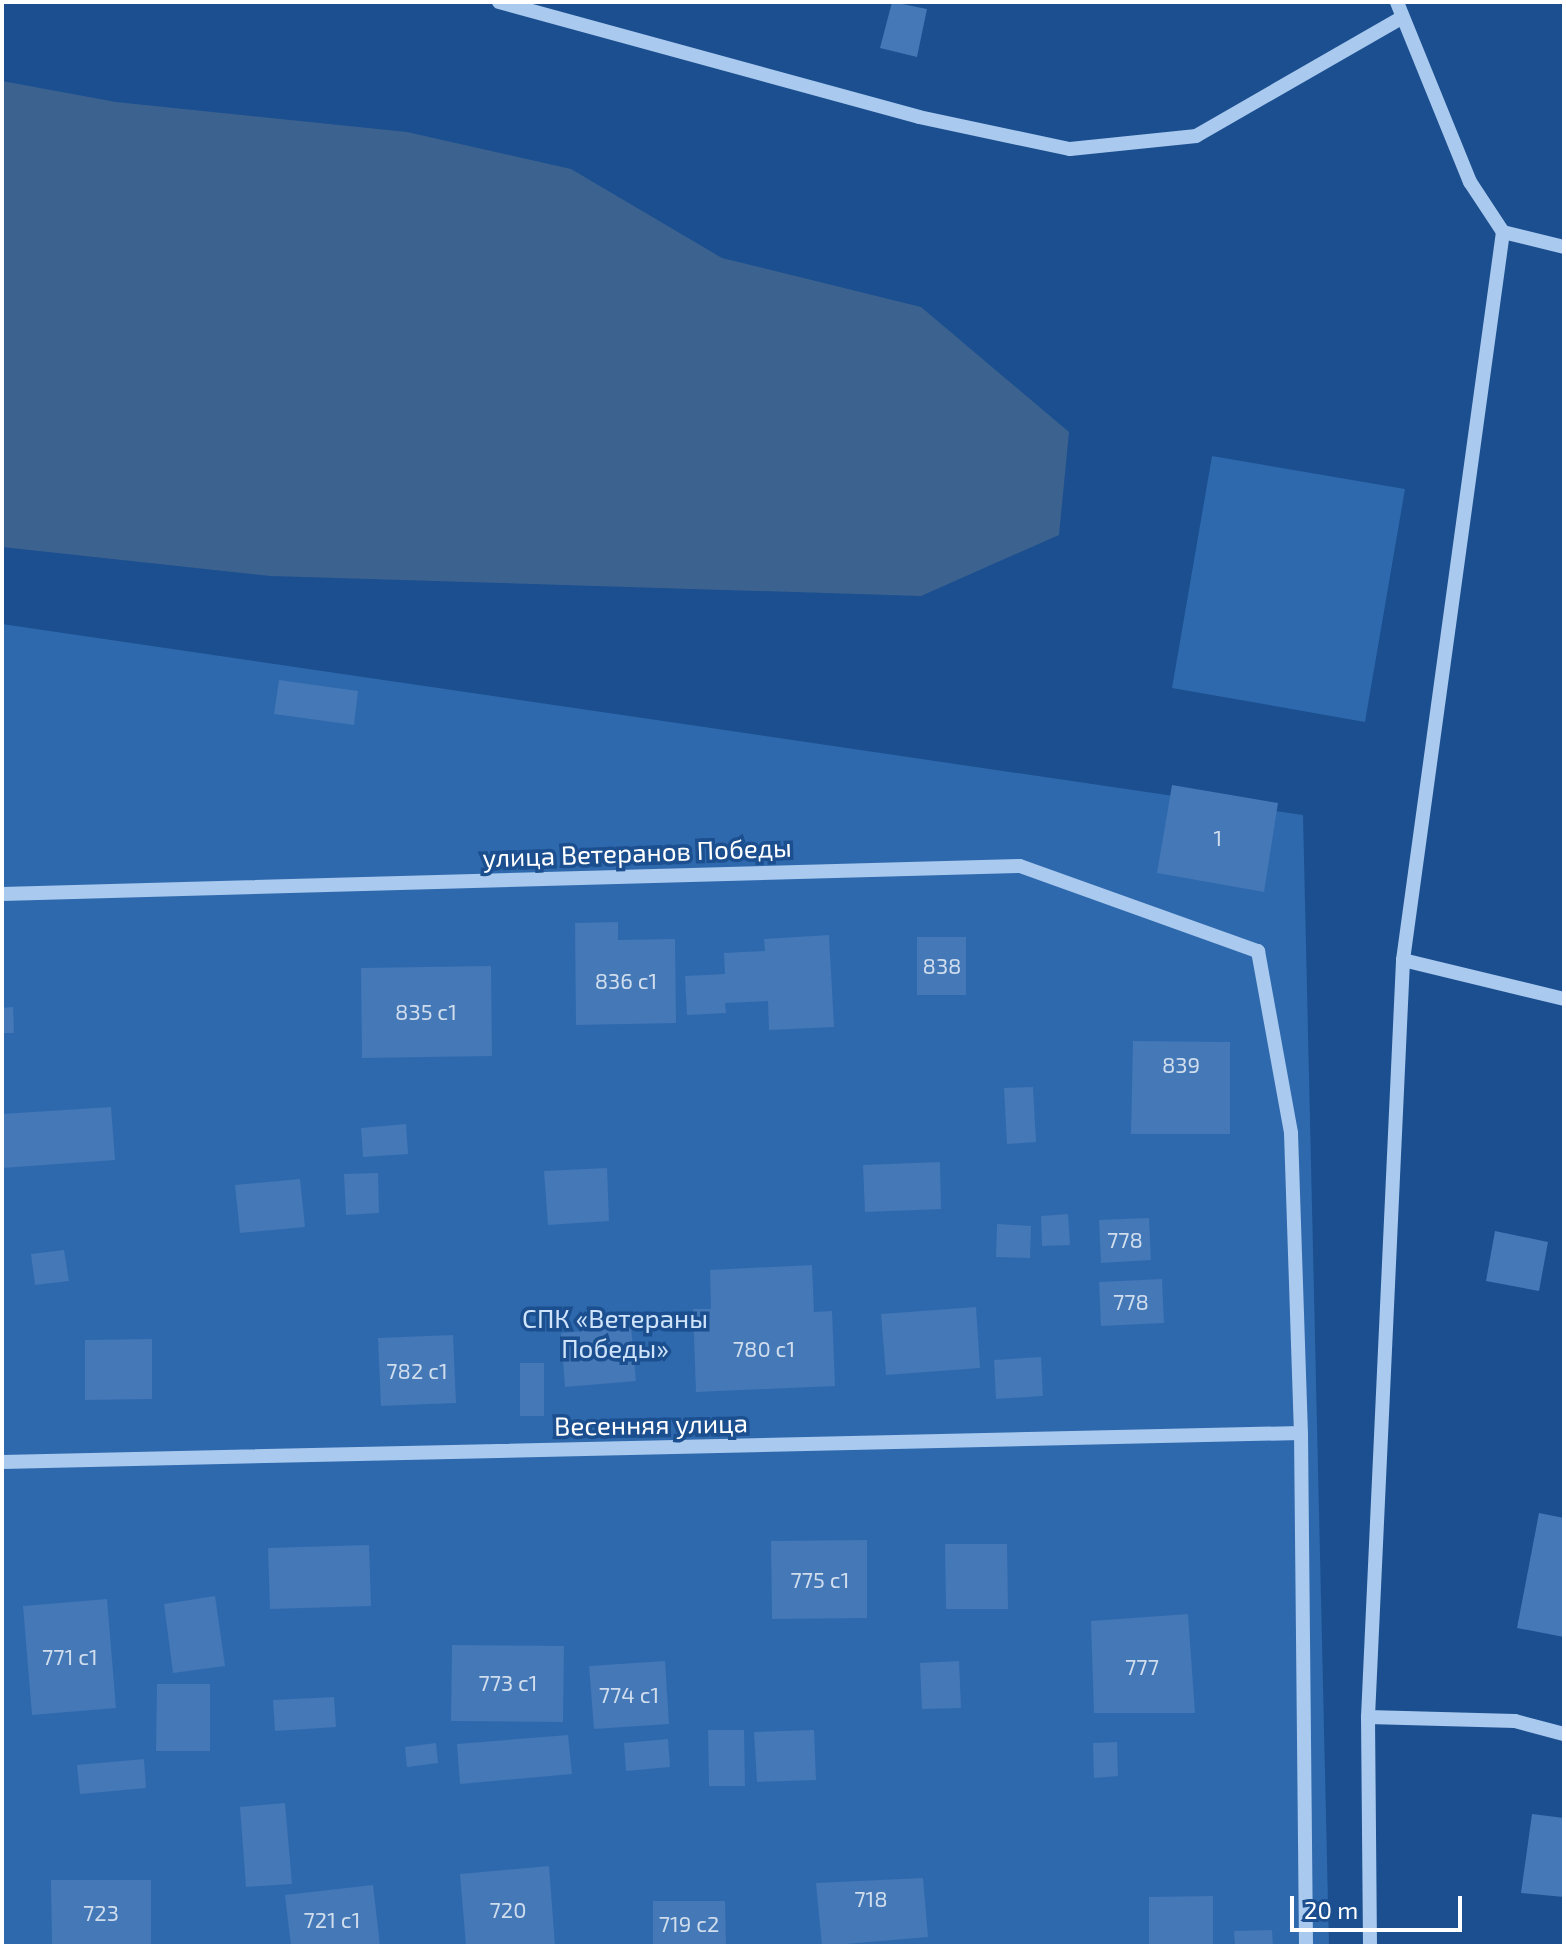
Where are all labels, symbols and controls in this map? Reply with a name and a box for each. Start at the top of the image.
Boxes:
house number: 1 [1214,825,1222,851]
street label: улица Ветеранов Победы [482,831,792,873]
house number: 838 [923,953,961,979]
house number: 836 с1 [595,968,657,994]
house number: 835 с1 [395,999,457,1025]
house number: 839 [1162,1052,1200,1078]
house number: 778 [1107,1227,1143,1253]
house number: 778 [1113,1289,1149,1315]
park label: СПК «Ветераны Победы» [522,1302,708,1364]
house number: 780 с1 [733,1336,795,1362]
house number: 782 с1 [386,1358,448,1384]
street label: Весенняя улица [554,1407,748,1441]
house number: 775 с1 [791,1567,849,1593]
house number: 771 с1 [42,1644,98,1670]
house number: 777 [1125,1654,1159,1680]
house number: 773 с1 [478,1670,538,1696]
house number: 774 с1 [599,1682,659,1708]
scale bar [1294,1880,1466,1930]
house number: 718 [854,1886,888,1912]
text: 20 m [1304,1895,1358,1924]
house number: 720 [490,1897,526,1923]
house number: 723 [83,1900,119,1926]
house number: 721 с1 [304,1907,360,1933]
house number: 719 с2 [659,1911,719,1937]

